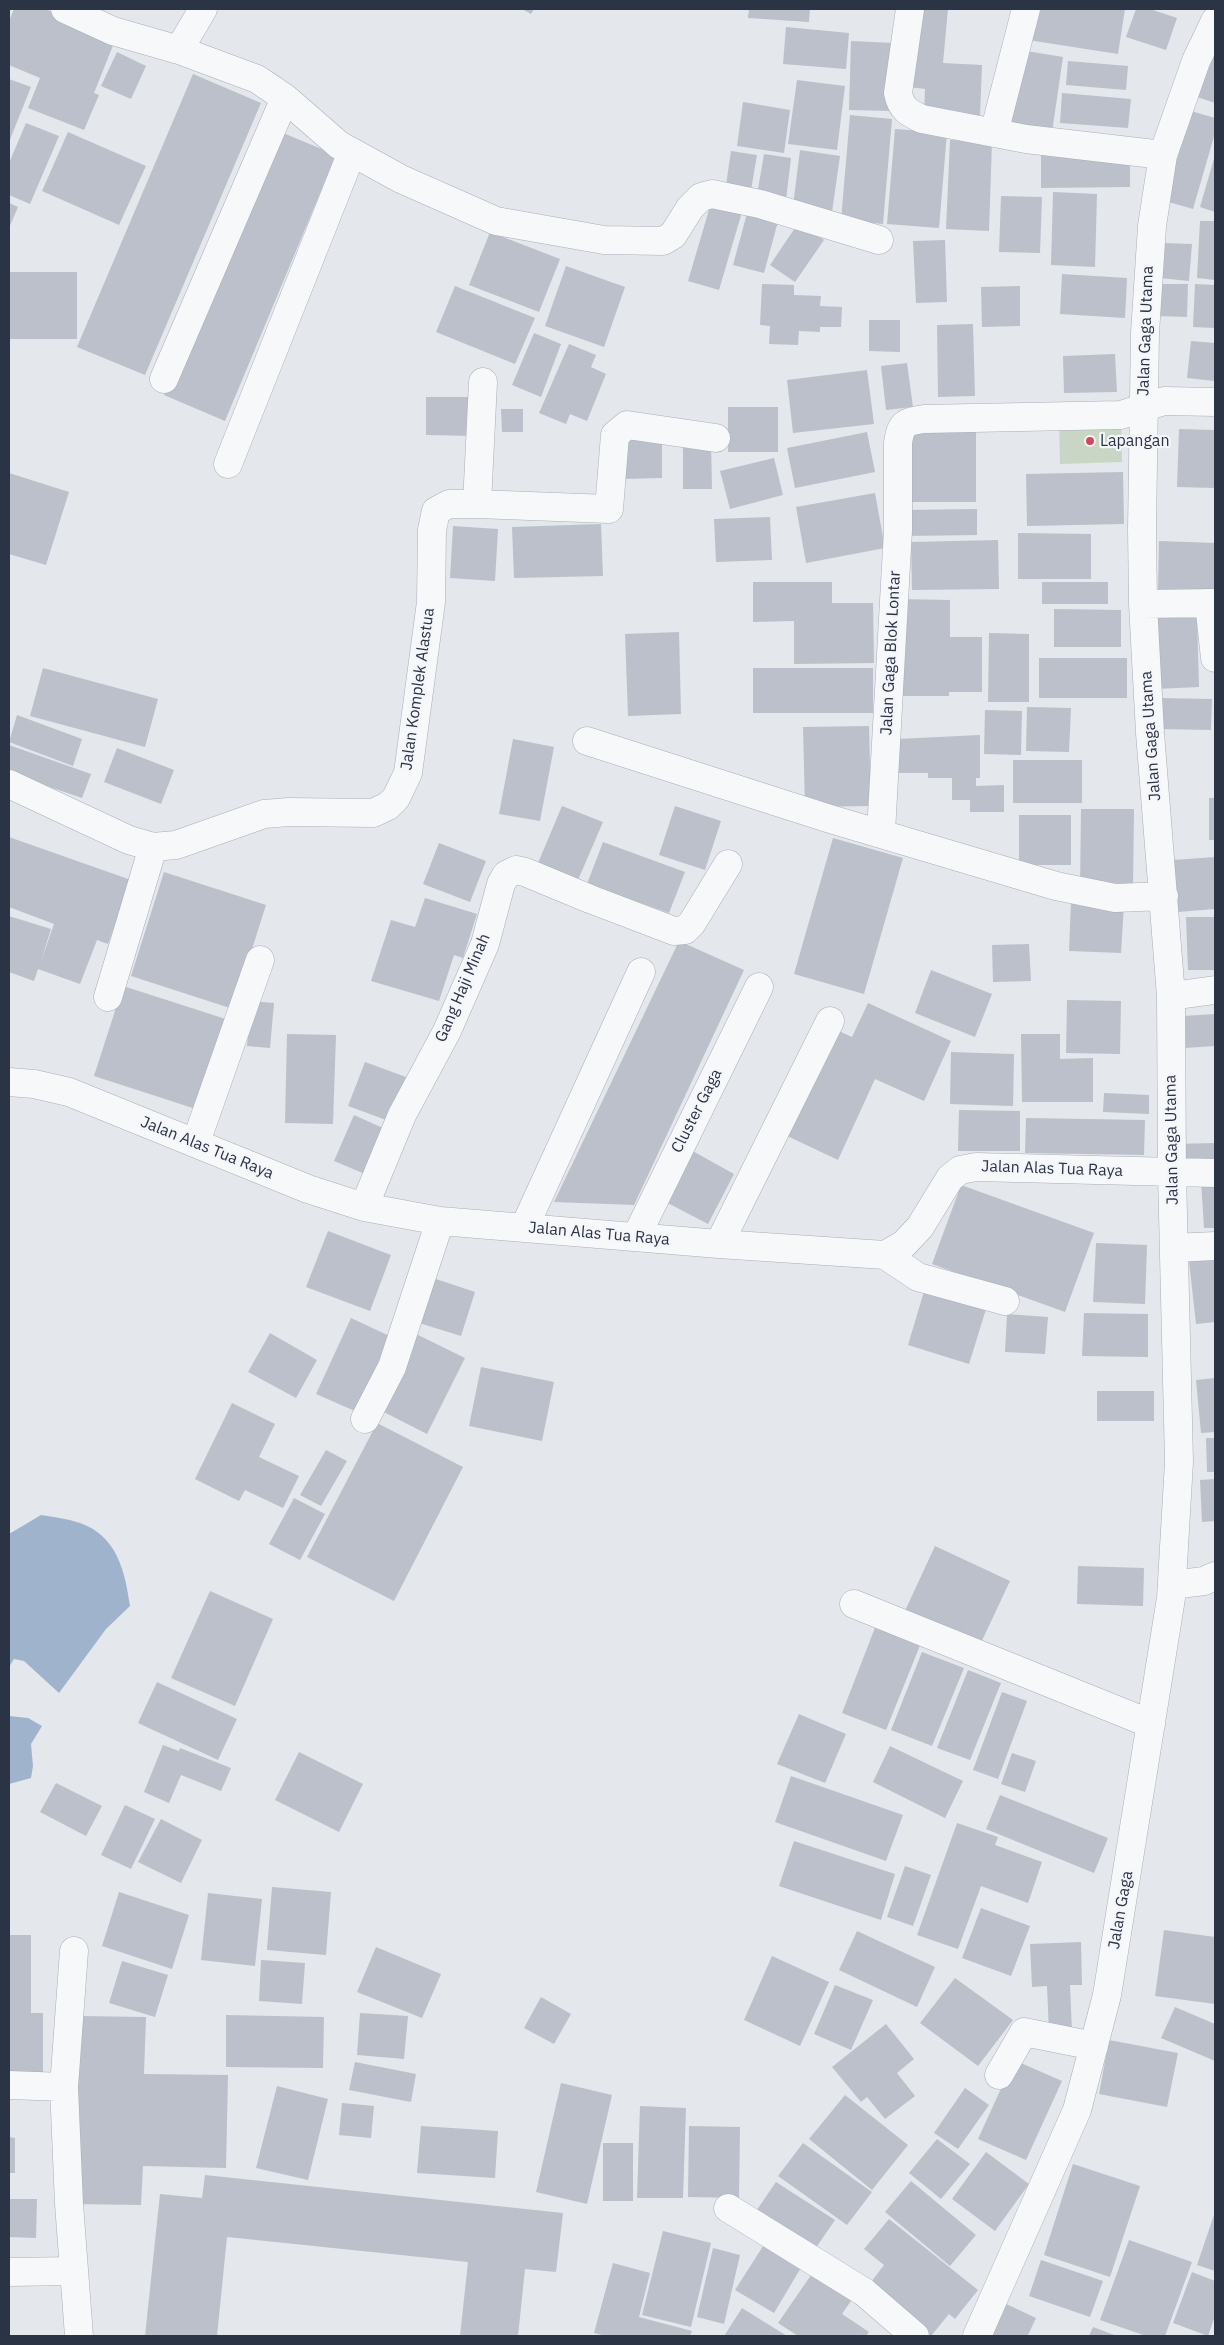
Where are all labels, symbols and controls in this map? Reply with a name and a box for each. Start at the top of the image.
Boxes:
street label: Jalan Gaga Utama [1134,266,1158,396]
place label: Lapangan [1100,431,1169,451]
marker: Lapangan [1084,435,1096,447]
street label: Jalan Gaga Blok Lontar [877,570,905,736]
street label: Jalan Komplek Alastua [397,607,439,771]
street label: Jalan Gaga Utama [1137,670,1165,802]
street label: Gang Haji Minah [431,931,495,1045]
street label: Cluster Gaga [668,1066,726,1156]
street label: Jalan Gaga Utama [1161,1075,1183,1205]
street label: Jalan Alas Tua Raya [138,1113,276,1183]
street label: Jalan Alas Tua Raya [981,1157,1123,1181]
street label: Jalan Alas Tua Raya [528,1218,670,1250]
street label: Jalan Gaga [1105,1869,1137,1951]

